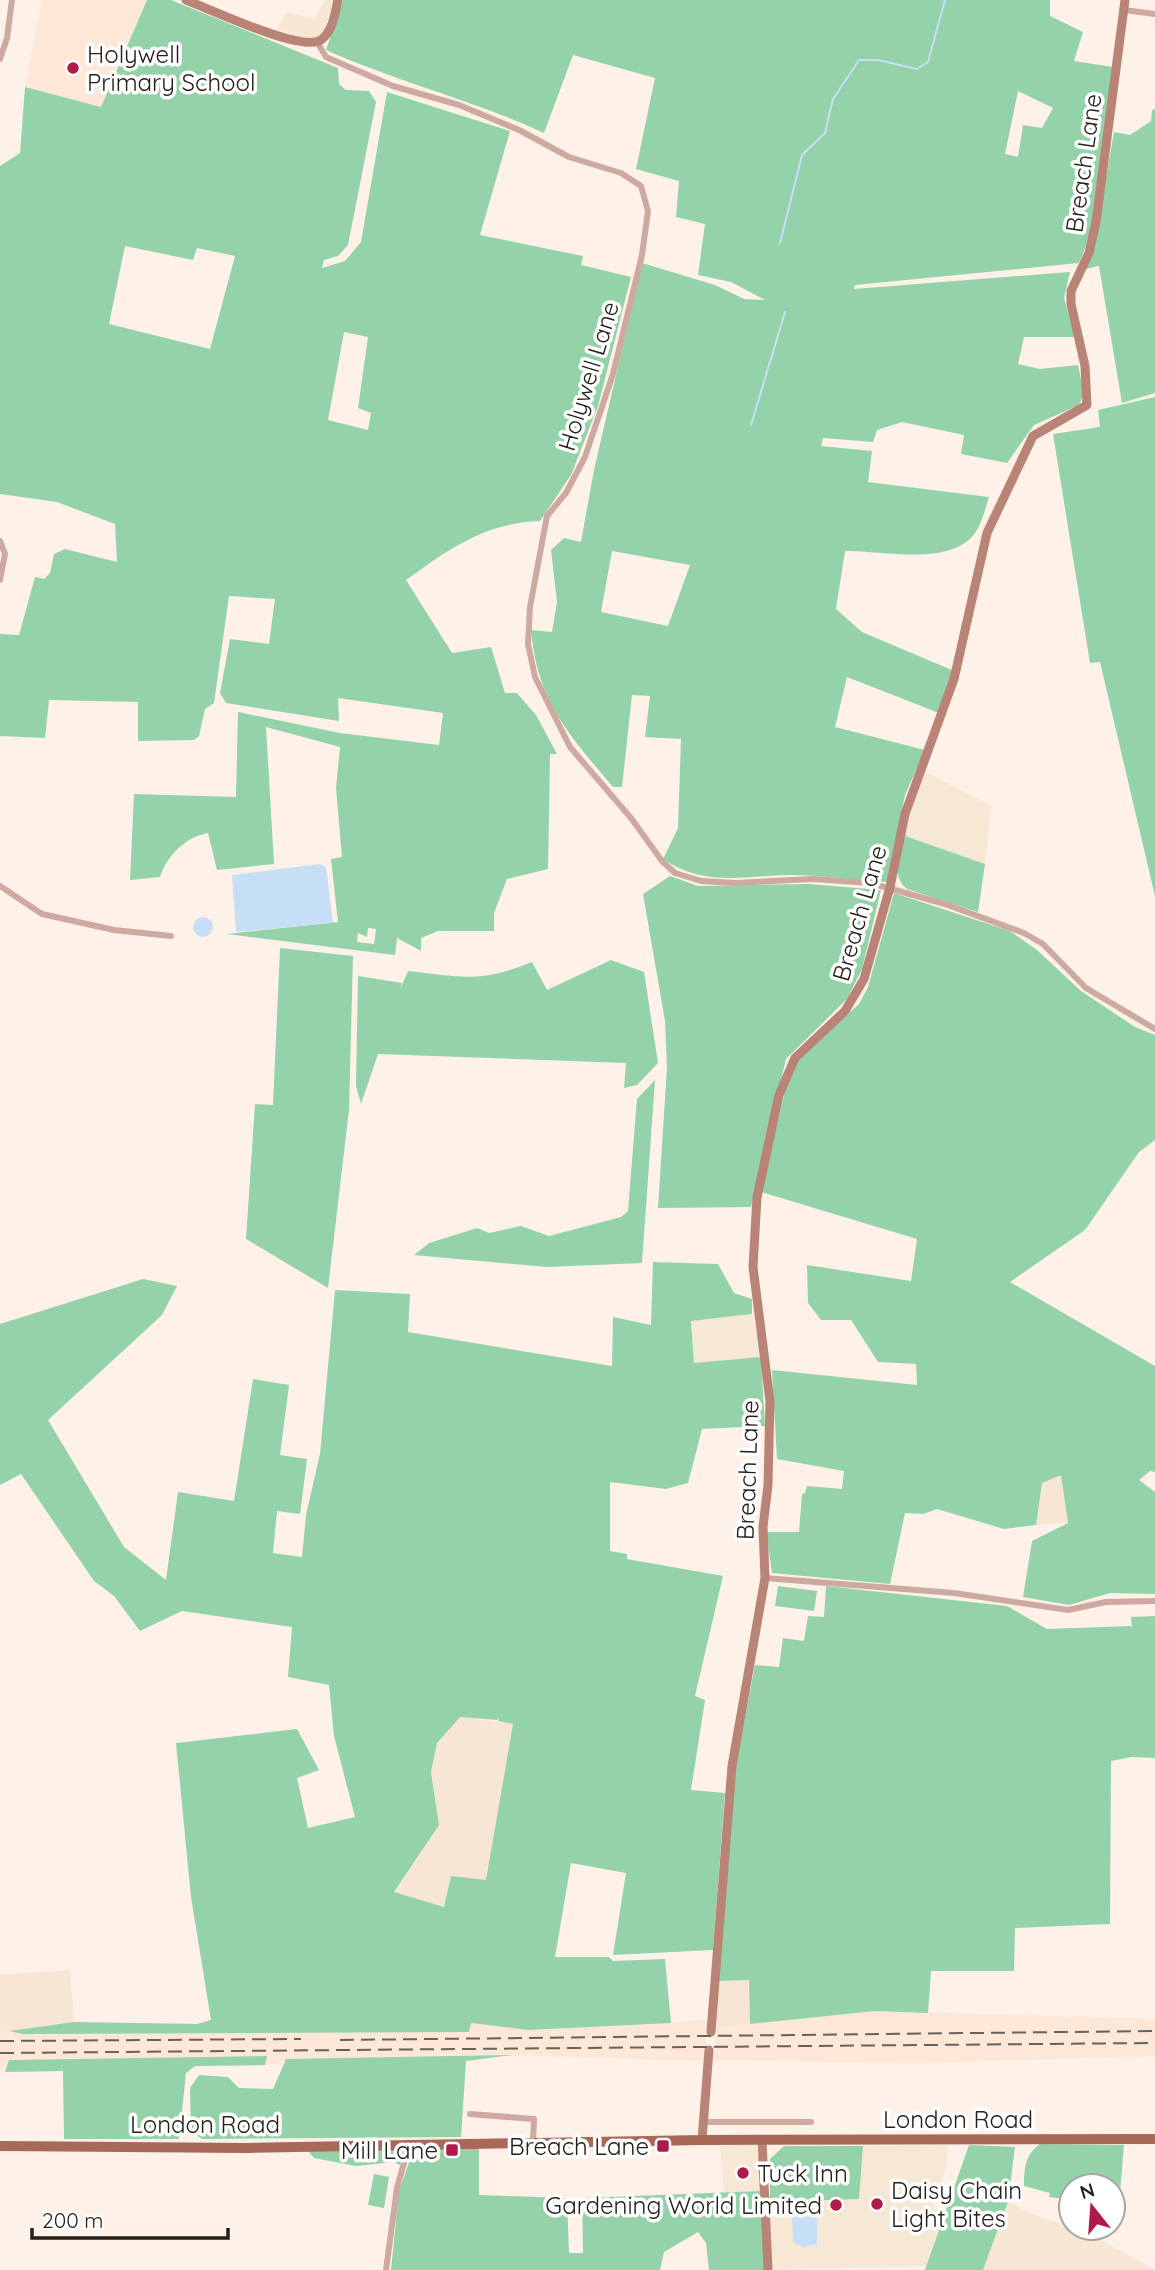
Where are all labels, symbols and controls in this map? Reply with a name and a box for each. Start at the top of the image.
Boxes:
place label: Holywell Primary School [87,39,256,97]
marker: Holywell Primary School [65,60,81,76]
street label: Breach Lane [1058,92,1108,234]
street label: Holywell Lane [551,298,625,454]
street label: Breach Lane [825,842,893,984]
street label: Breach Lane [730,1400,764,1540]
street label: London Road [883,2104,1033,2134]
street label: London Road [130,2109,280,2139]
place label: Breach Lane [509,2131,649,2161]
place label: Mill Lane [341,2135,438,2165]
marker: Breach Lane [655,2138,671,2154]
marker: Mill Lane [444,2142,460,2158]
place label: Tuck Inn [757,2158,848,2188]
marker: Tuck Inn [735,2165,751,2181]
north arrow [1057,2172,1127,2242]
place label: Daisy Chain Light Bites [891,2175,1022,2233]
text: N [1077,2177,1097,2204]
place label: Gardening World Limited [545,2190,822,2220]
scale bar [32,2196,228,2240]
marker: Daisy Chain Light Bites [869,2196,885,2212]
marker: Gardening World Limited [828,2197,844,2213]
text: 200 m [42,2207,104,2233]

